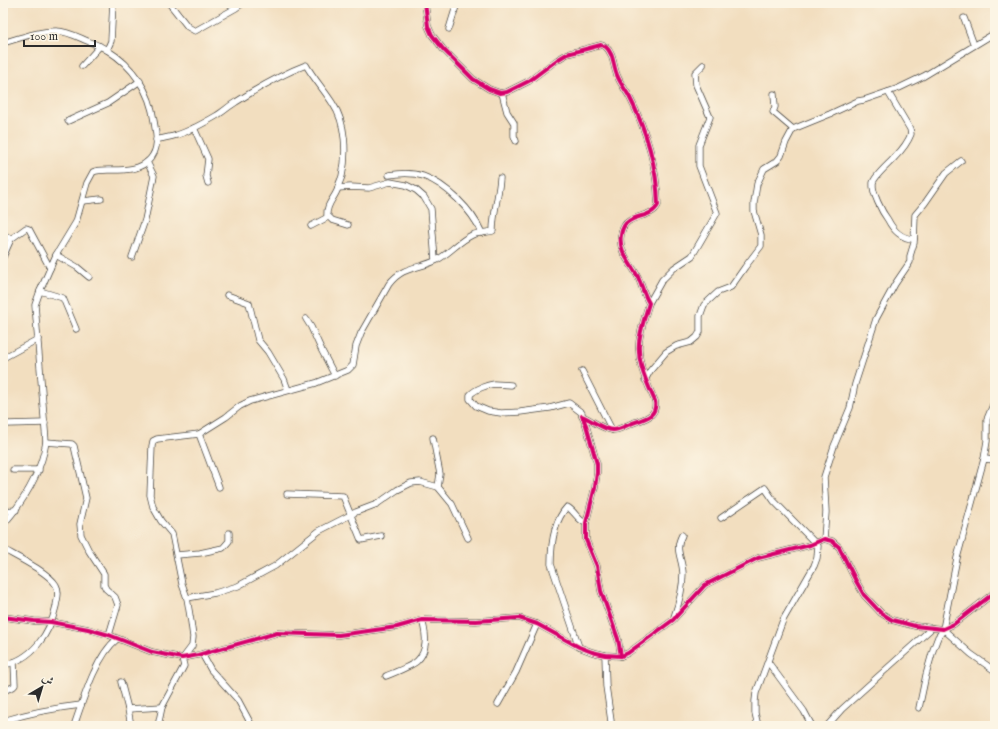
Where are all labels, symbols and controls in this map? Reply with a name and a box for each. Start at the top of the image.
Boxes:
scale bar [24,22,95,48]
text: 100 m [30,29,58,44]
north arrow [22,667,62,707]
text: ش [39,671,56,689]

